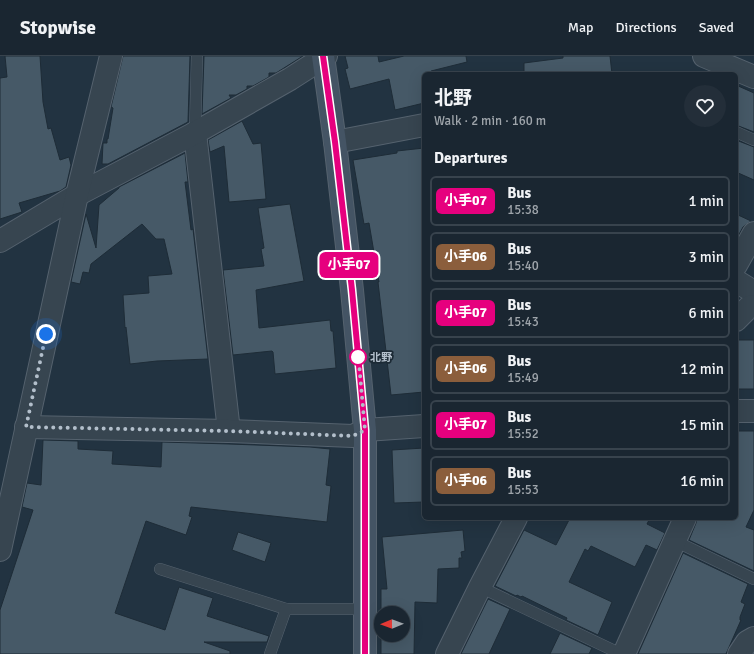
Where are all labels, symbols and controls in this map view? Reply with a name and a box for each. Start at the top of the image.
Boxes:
text: Stopwise [20,16,96,40]
text: Map [568,19,594,36]
text: Directions [616,19,677,36]
text: Saved [699,19,734,36]
button: heart [684,85,726,127]
text: 北野 [434,86,472,110]
text: Walk · 2 min · 160 m [434,113,546,129]
text: Departures [434,149,507,167]
text: Bus [507,184,531,202]
text: 小手07 [444,192,487,209]
text: 1 min [688,192,724,210]
text: 15:38 [507,202,539,218]
text: Bus [507,240,531,258]
text: 小手06 [444,248,487,265]
text: 3 min [688,248,724,266]
line badge: 小手07 [321,252,377,278]
text: 小手07 [327,256,371,273]
text: 15:40 [507,258,539,274]
text: Bus [507,296,531,314]
text: 小手07 [444,304,487,321]
text: 6 min [688,304,724,322]
text: 15:43 [507,314,539,330]
your location [36,324,56,344]
marker: 北野 [349,348,367,366]
place label: 北野 [370,351,393,364]
text: Bus [507,352,531,370]
text: 小手06 [444,360,487,377]
text: 12 min [680,360,724,378]
text: 15:49 [507,370,539,386]
text: Bus [507,408,531,426]
text: 小手07 [444,416,487,433]
text: 15 min [680,416,724,434]
text: 15:52 [507,426,539,442]
text: Bus [507,464,531,482]
text: 小手06 [444,472,487,489]
text: 16 min [680,472,724,490]
text: 15:53 [507,482,539,498]
north arrow [374,606,410,642]
map controls [374,606,410,642]

